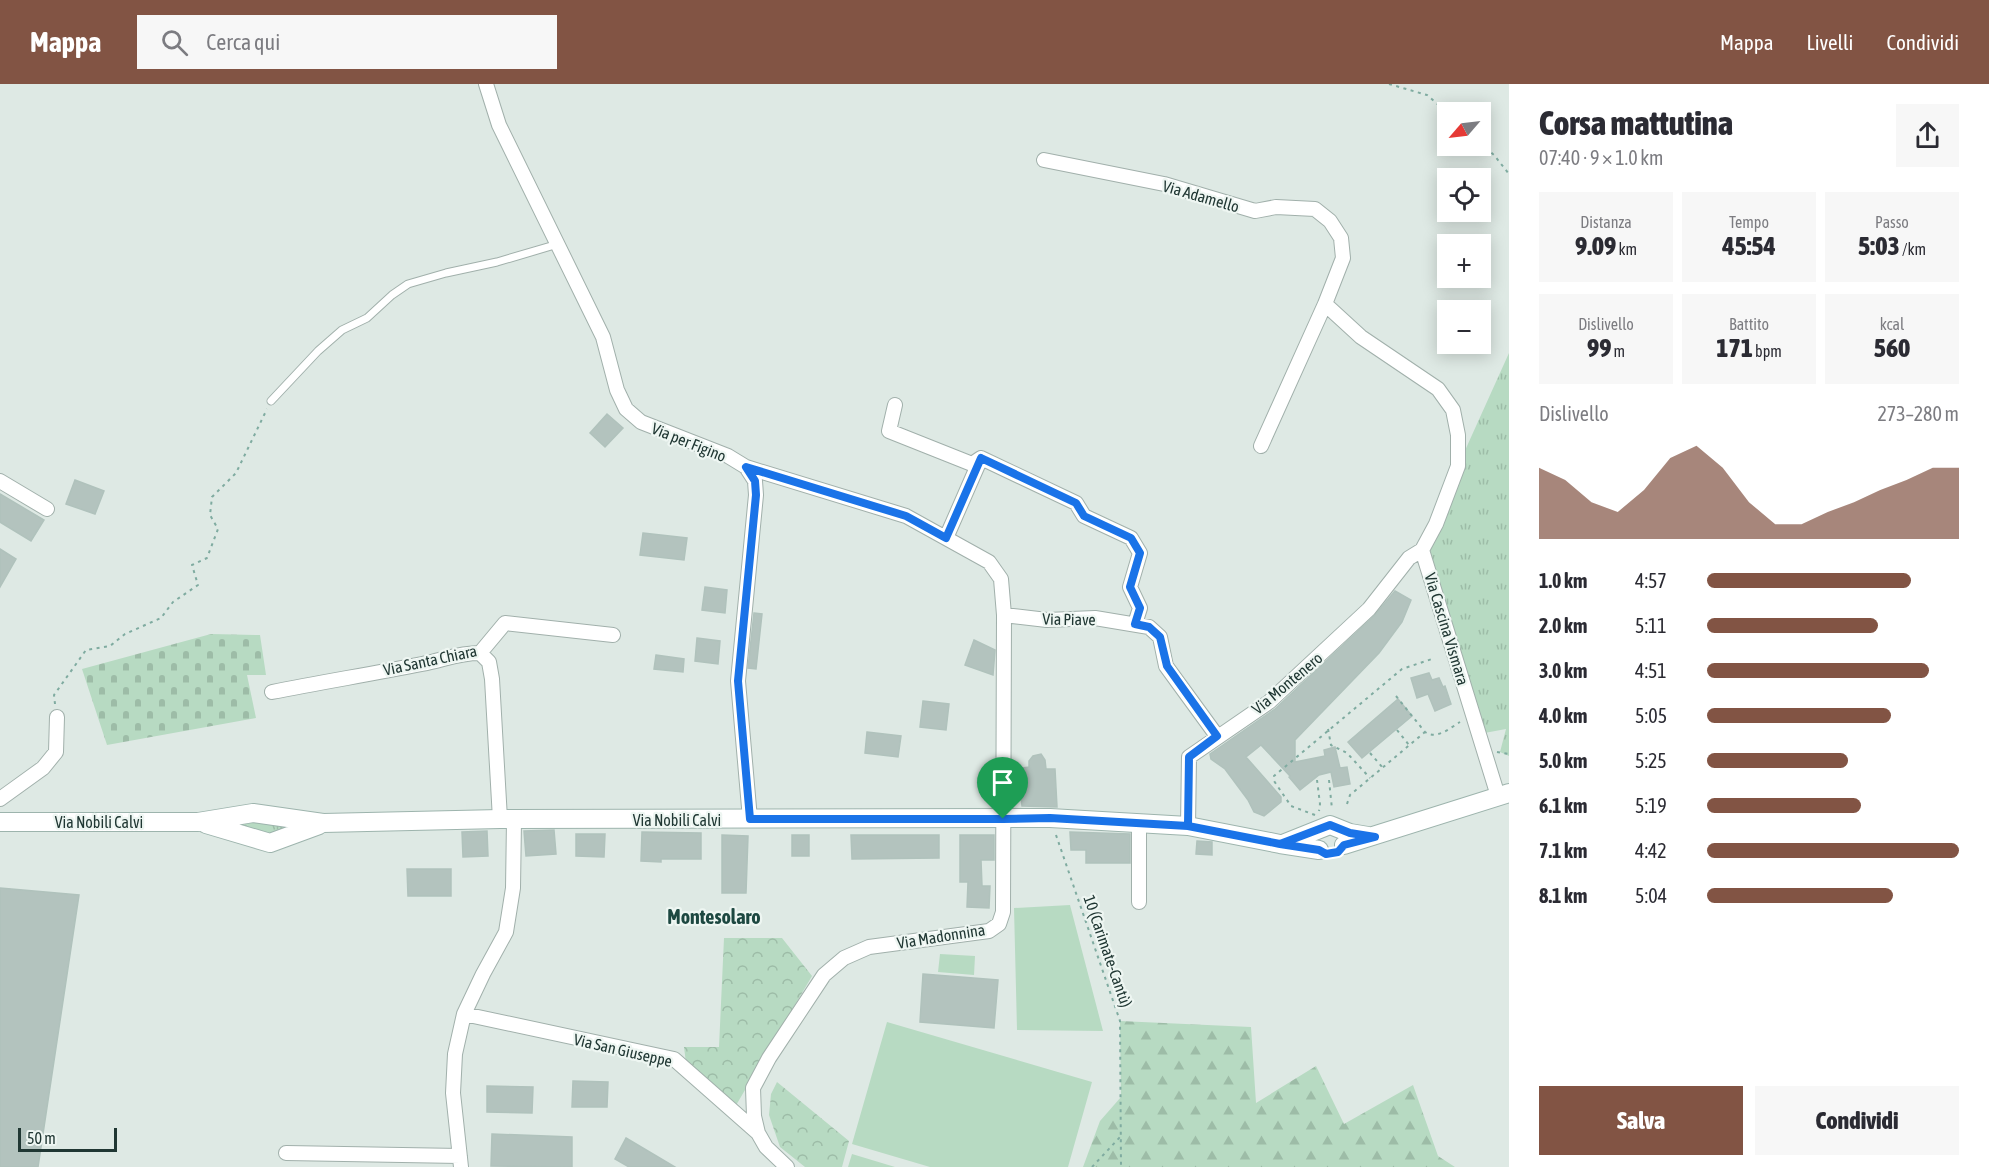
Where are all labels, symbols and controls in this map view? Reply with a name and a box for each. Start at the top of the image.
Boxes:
search box [137,15,557,69]
text: Mappa [30,26,101,58]
icon: search [158,26,191,59]
text: Cerca qui [206,29,280,55]
text: Mappa [1720,30,1774,54]
text: Livelli [1807,30,1853,54]
text: Condividi [1886,30,1959,54]
north arrow [1437,102,1491,156]
map controls [1437,102,1491,354]
text: Corsa mattutina [1539,104,1733,142]
button: share [1896,104,1959,167]
text: 07:40 · 9 × 1.0 km [1539,146,1664,169]
button: locate [1437,168,1491,222]
street label: Via Adamello [1161,177,1241,215]
text: Distanza [1580,213,1632,231]
text: Tempo [1729,213,1769,231]
text: Passo [1875,213,1909,231]
text: 9.09 [1575,231,1616,261]
text: 45:54 [1722,231,1776,261]
text: 5:03 [1858,231,1900,261]
button: + [1437,234,1491,288]
text: km [1616,240,1637,258]
text: /km [1900,240,1926,258]
button: − [1437,300,1491,354]
text: Dislivello [1578,315,1634,333]
text: Battito [1729,315,1769,333]
text: kcal [1880,315,1904,333]
text: 99 [1587,333,1611,363]
text: 171 [1716,333,1753,363]
text: 560 [1874,333,1910,363]
text: m [1611,342,1625,360]
text: bpm [1753,342,1782,360]
text: Dislivello [1539,402,1609,425]
text: 273–280 m [1877,402,1959,425]
street label: Via per Figino [649,419,729,466]
text: 1.0 km [1539,569,1587,592]
text: 4:57 [1635,569,1667,592]
street label: Via Cascina Vismara [1421,571,1473,687]
street label: Via Piave [1042,610,1096,628]
text: 2.0 km [1539,614,1587,637]
text: 5:11 [1635,614,1667,637]
street label: Via Santa Chiara [382,641,478,679]
street label: Via Montenero [1248,648,1326,718]
text: 3.0 km [1539,659,1587,682]
text: 4:51 [1635,659,1667,682]
text: 4.0 km [1539,704,1587,727]
text: 5:05 [1635,704,1667,727]
text: 5.0 km [1539,749,1587,772]
text: 5:25 [1635,749,1667,772]
pin [977,757,1028,819]
icon: arrive [986,766,1019,799]
text: 6.1 km [1539,794,1587,817]
text: 5:19 [1635,794,1667,817]
street label: Via Nobili Calvi [633,811,721,829]
street label: Via Nobili Calvi [55,813,143,831]
text: 7.1 km [1539,839,1587,862]
text: 4:42 [1635,839,1667,862]
text: 8.1 km [1539,884,1587,907]
text: 5:04 [1635,884,1667,907]
street label: 10 (Carimate-Cantù) [1079,893,1136,1010]
district label: Montesolaro [667,905,761,928]
street label: Via Madonnina [896,920,986,952]
street label: Via San Giuseppe [572,1030,674,1071]
button: Salva [1539,1086,1743,1155]
button: Condividi [1755,1086,1959,1155]
scale bar [18,1125,117,1152]
text: 50 m [27,1129,56,1147]

